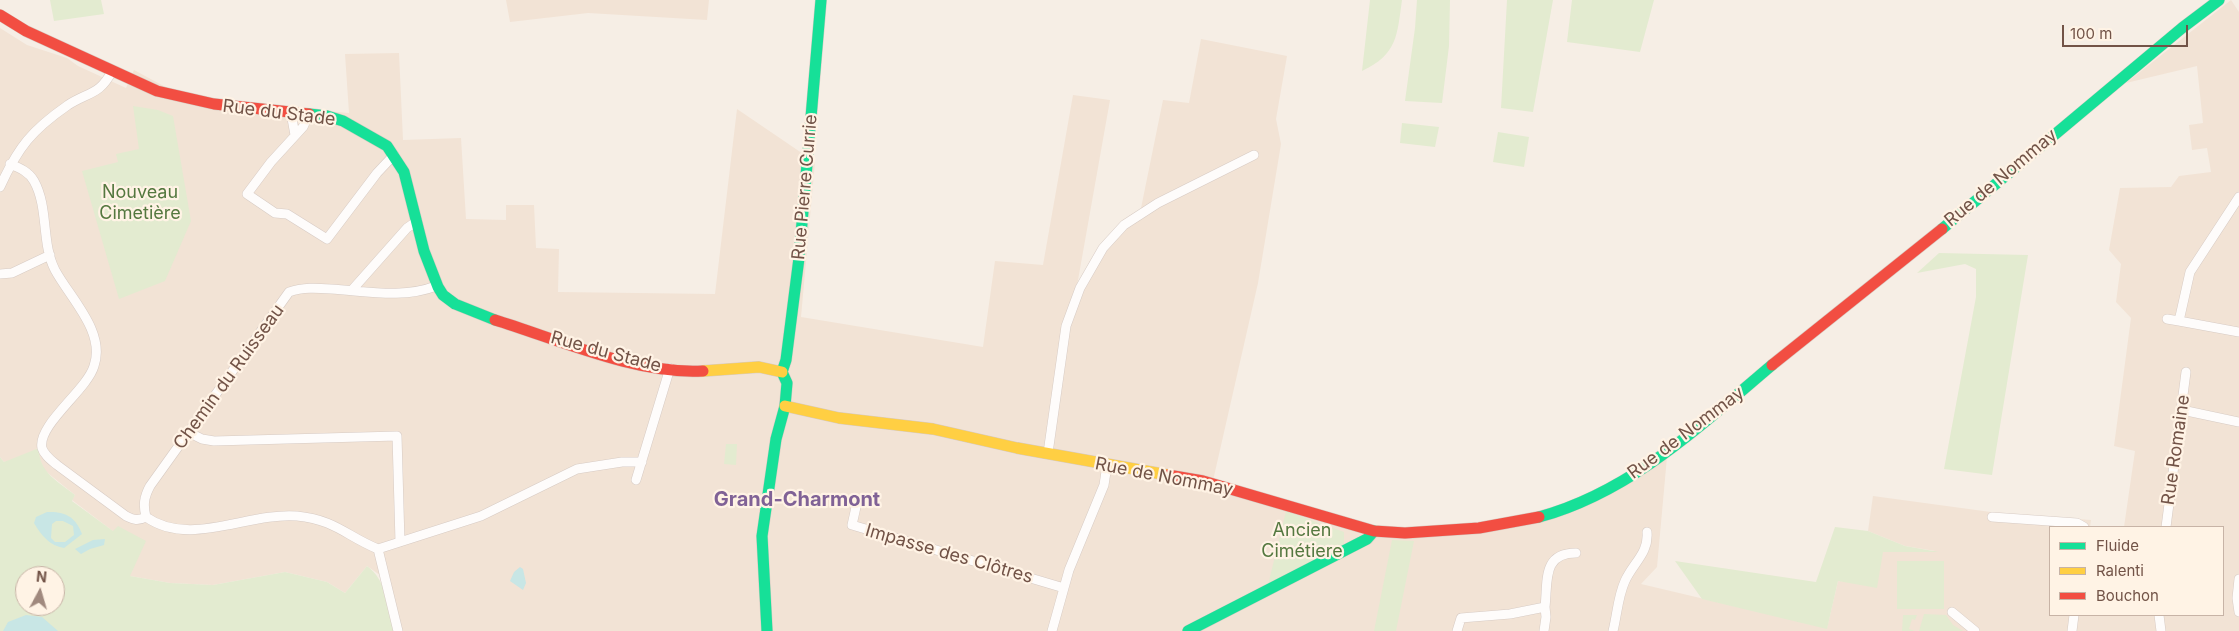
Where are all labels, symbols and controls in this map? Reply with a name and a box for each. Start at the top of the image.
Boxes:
scale bar [2064,15,2190,47]
text: 100 m [2070,24,2112,43]
street label: Rue du Stade [221,95,337,131]
street label: Rue Pierre Currie [788,113,822,261]
street label: Rue de Nommay [1940,125,2062,231]
park label: Nouveau Cimetière [99,182,181,224]
street label: Chemin du Ruisseau [169,300,289,454]
street label: Rue du Stade [548,327,664,377]
street label: Rue de Nommay [1624,382,1748,484]
street label: Rue Romaine [2158,393,2194,507]
street label: Rue de Nommay [1093,453,1235,501]
district label: Grand-Charmont [714,488,880,512]
street label: Impasse des Clôtres [863,520,1035,588]
park label: Ancien Cimétiere [1261,520,1343,562]
legend [2049,526,2224,616]
text: Fluide [2096,536,2139,555]
text: Ralenti [2096,561,2144,580]
north arrow [15,566,65,616]
text: N [35,568,48,586]
text: Bouchon [2096,586,2159,605]

